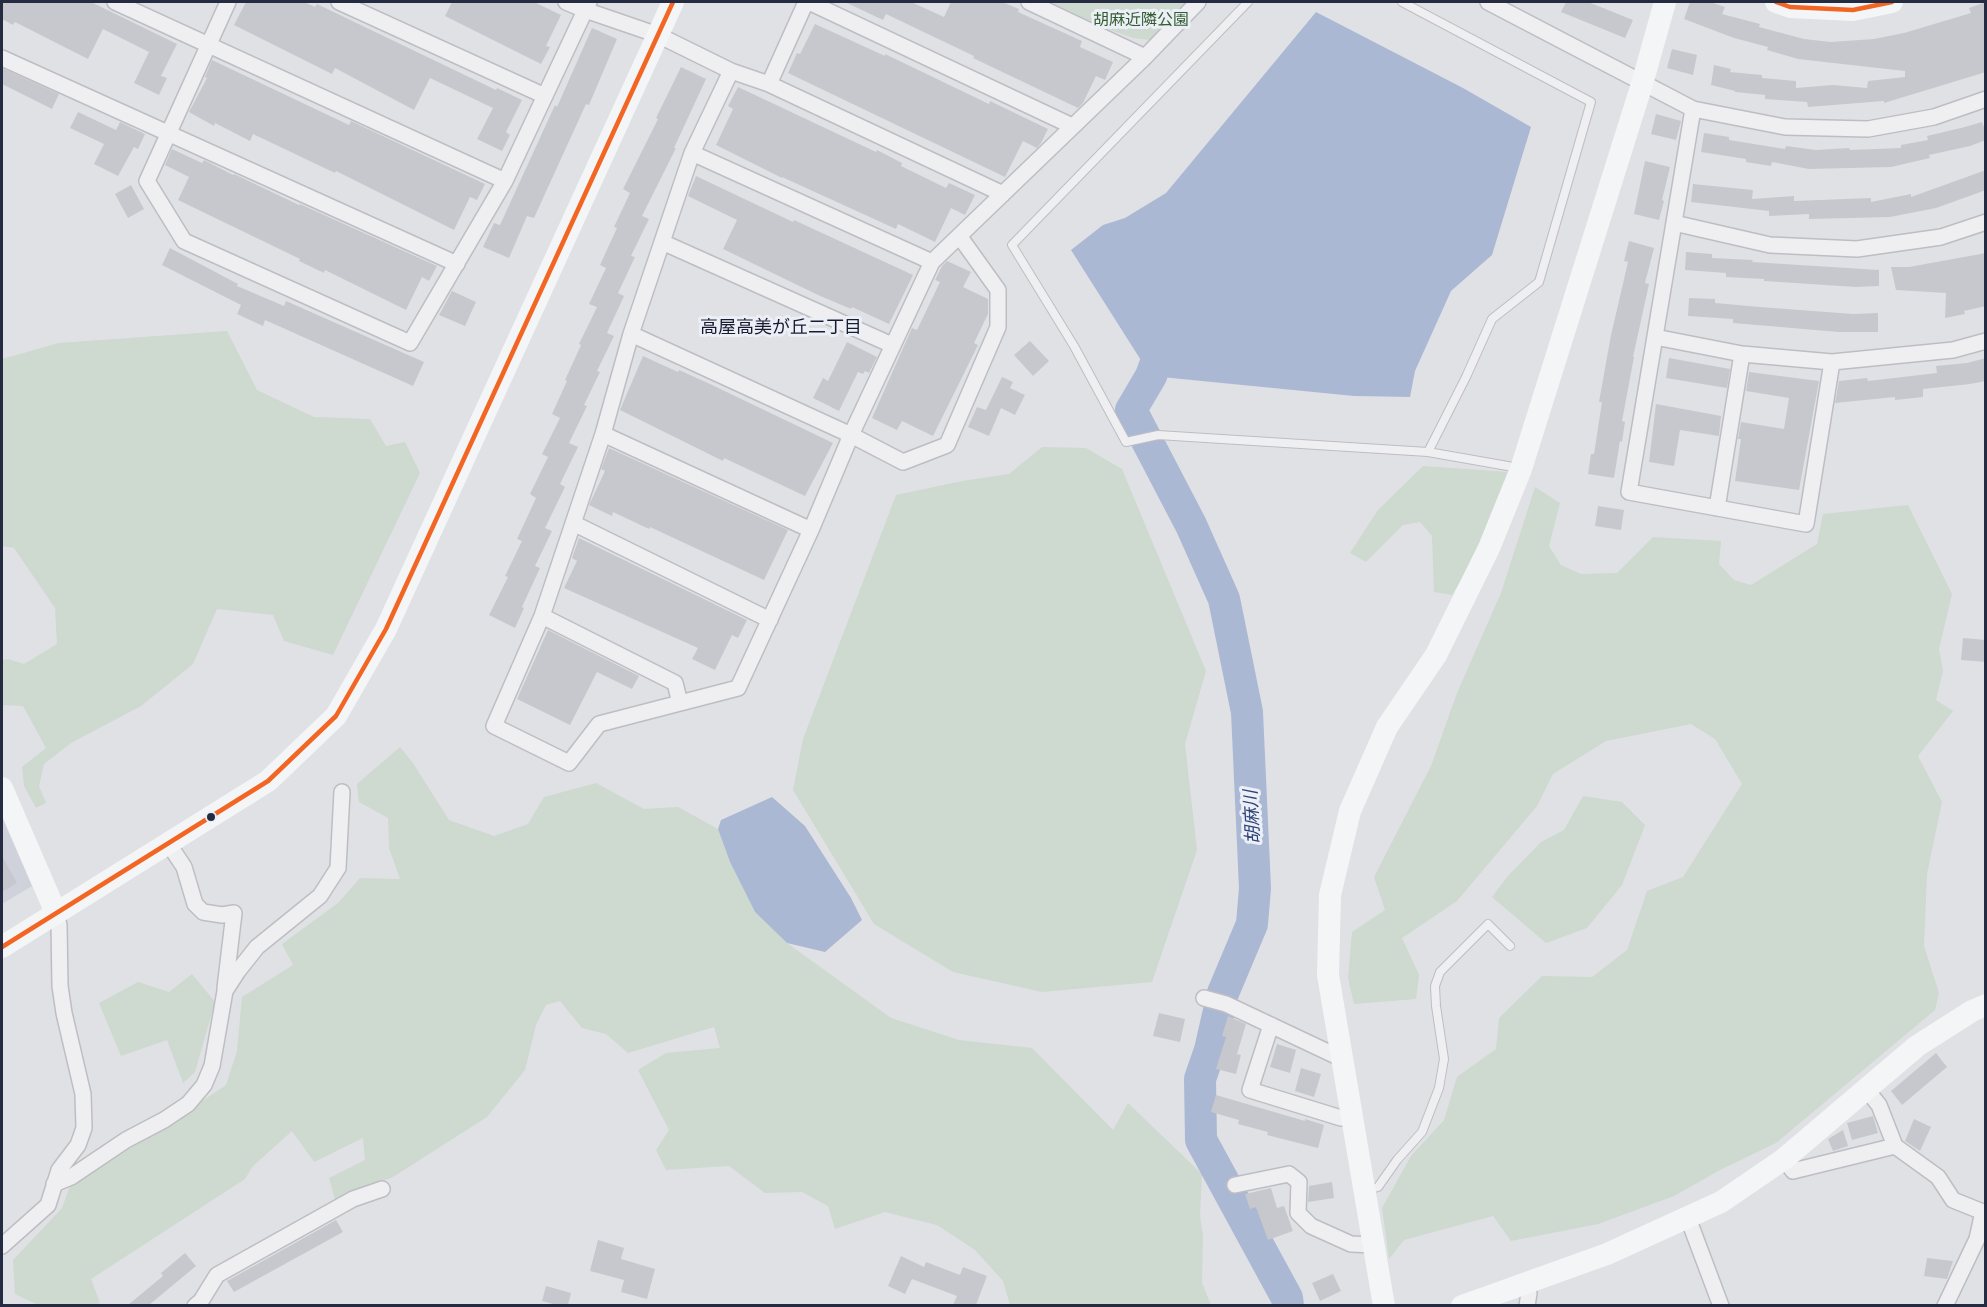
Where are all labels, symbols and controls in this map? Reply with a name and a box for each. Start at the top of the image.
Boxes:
park label: 胡麻近隣公園 [1093,10,1189,30]
district label: 高屋高美が丘二丁目 [700,316,862,338]
water label: 胡麻川 [1240,789,1264,845]
unlabelled marker [205,811,217,823]

